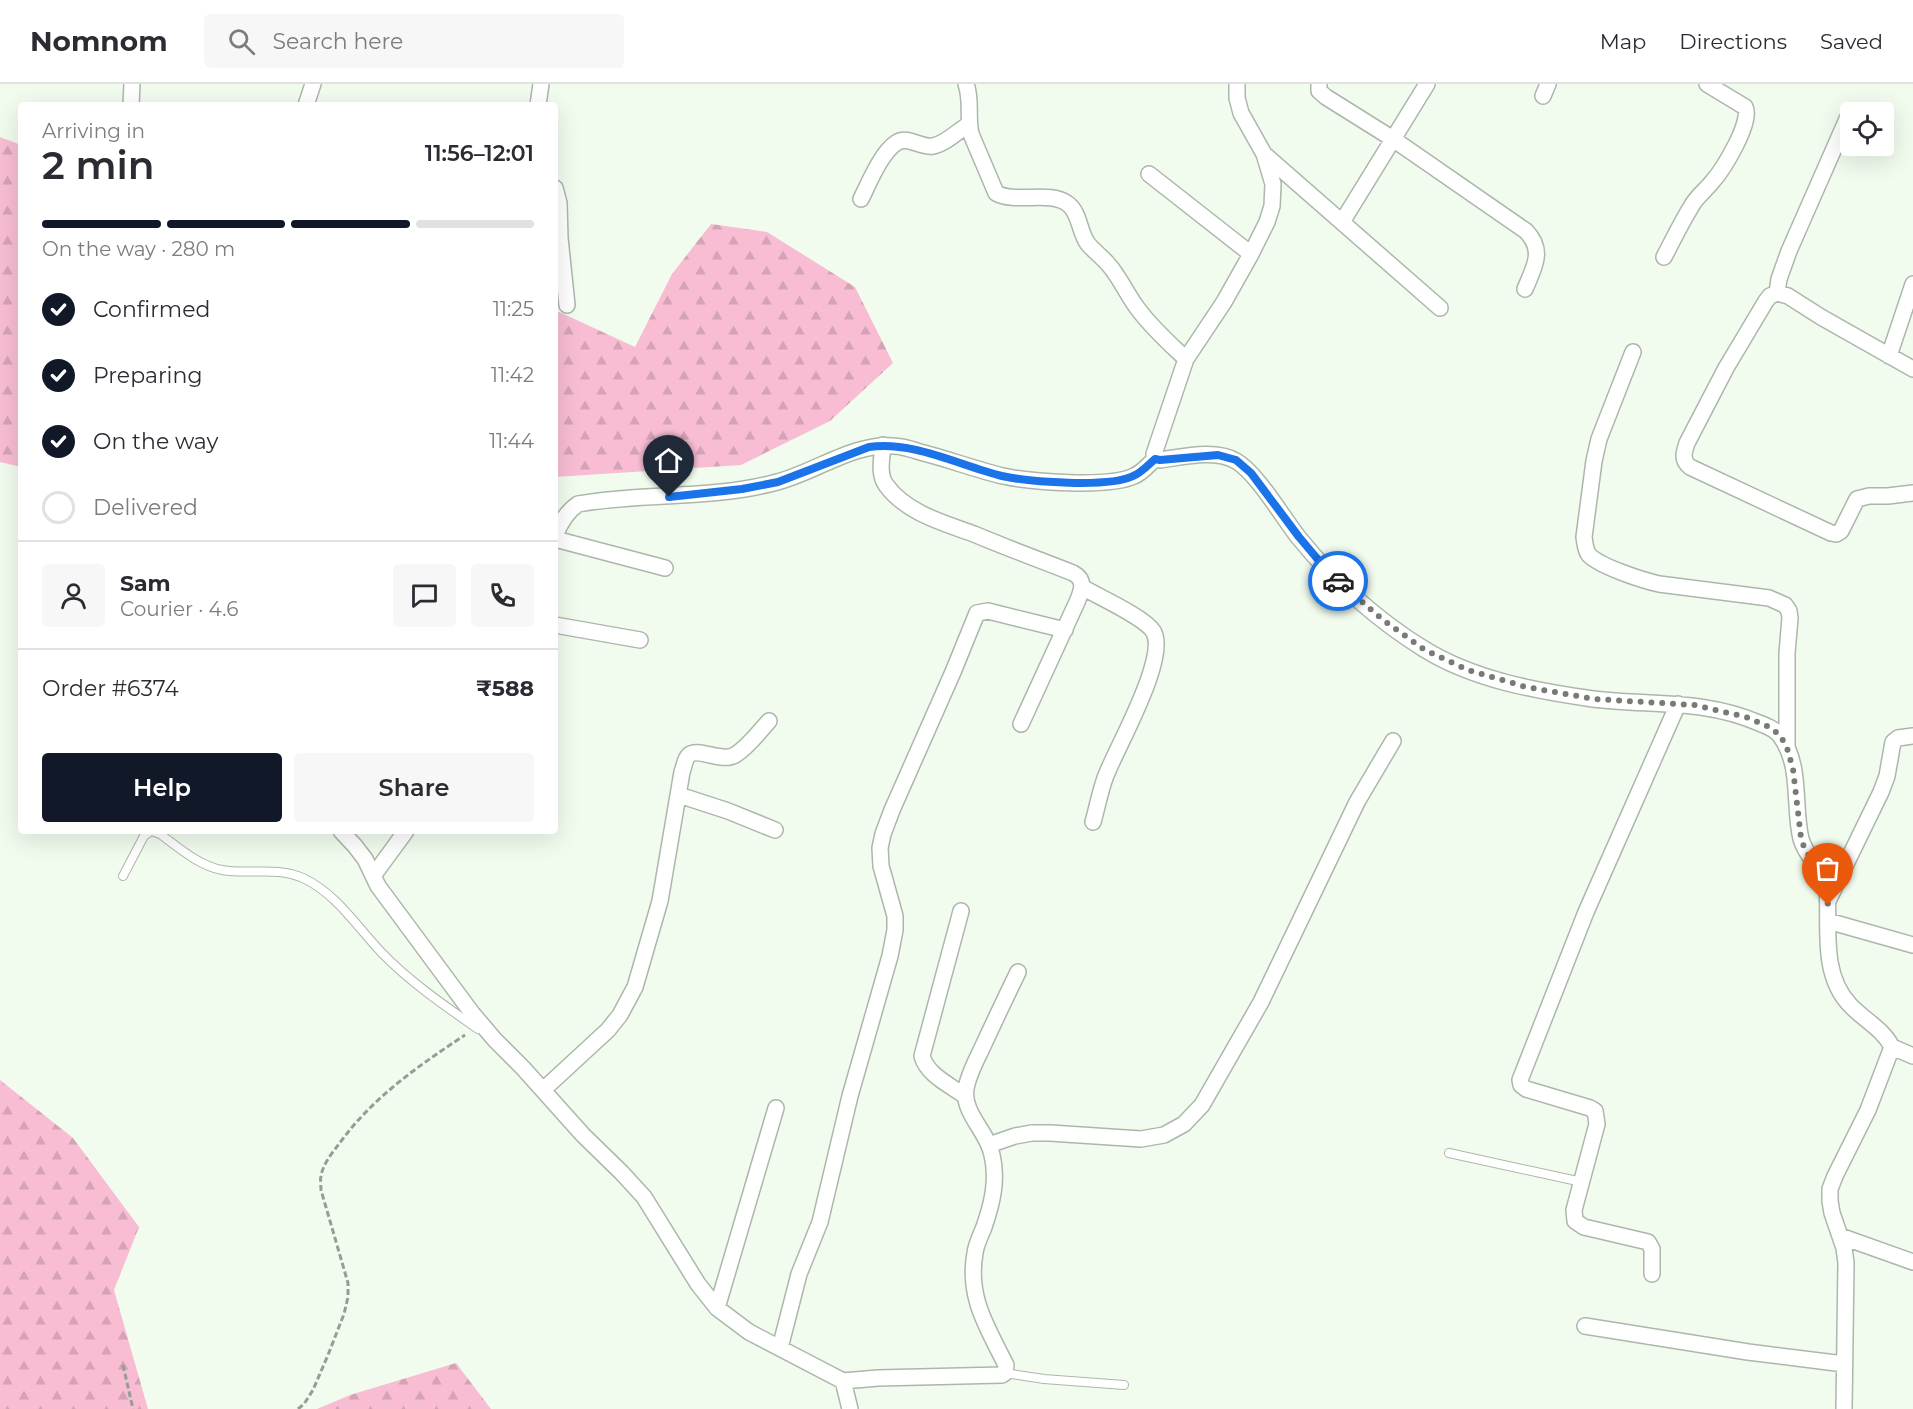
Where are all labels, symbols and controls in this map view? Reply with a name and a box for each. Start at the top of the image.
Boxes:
search box [204,14,624,68]
text: Nomnom [30,24,168,58]
icon: search [225,25,258,58]
text: Search here [273,28,403,55]
text: Map [1600,29,1646,54]
text: Directions [1679,29,1787,54]
text: Saved [1820,29,1883,54]
map controls [1840,102,1894,156]
button: locate [1840,102,1894,156]
text: Arriving in [42,119,145,143]
text: 11:56–12:01 [425,140,534,167]
text: 2 min [42,141,155,189]
text: On the way · 280 m [42,237,235,261]
icon: check [42,293,75,326]
text: Confirmed [93,296,210,323]
text: 11:25 [493,297,534,321]
icon: check [42,359,75,392]
text: Preparing [93,362,202,389]
text: 11:42 [491,363,534,387]
icon: check [42,425,75,458]
text: On the way [93,428,218,455]
text: 11:44 [489,429,534,453]
pin [643,435,694,497]
icon: home [652,444,685,477]
text: Delivered [93,494,198,521]
courier [1308,551,1368,611]
button: person [42,564,105,627]
button: chat [393,564,456,627]
button: phone [471,564,534,627]
icon: car [1322,565,1355,598]
text: Sam [120,570,171,597]
text: Courier · 4.6 [120,597,238,621]
text: Order #6374 [42,675,179,702]
text: ₹588 [476,675,534,702]
button: Help [42,753,282,822]
button: Share [294,753,534,822]
pin [1802,843,1853,905]
icon: bag [1811,852,1844,885]

